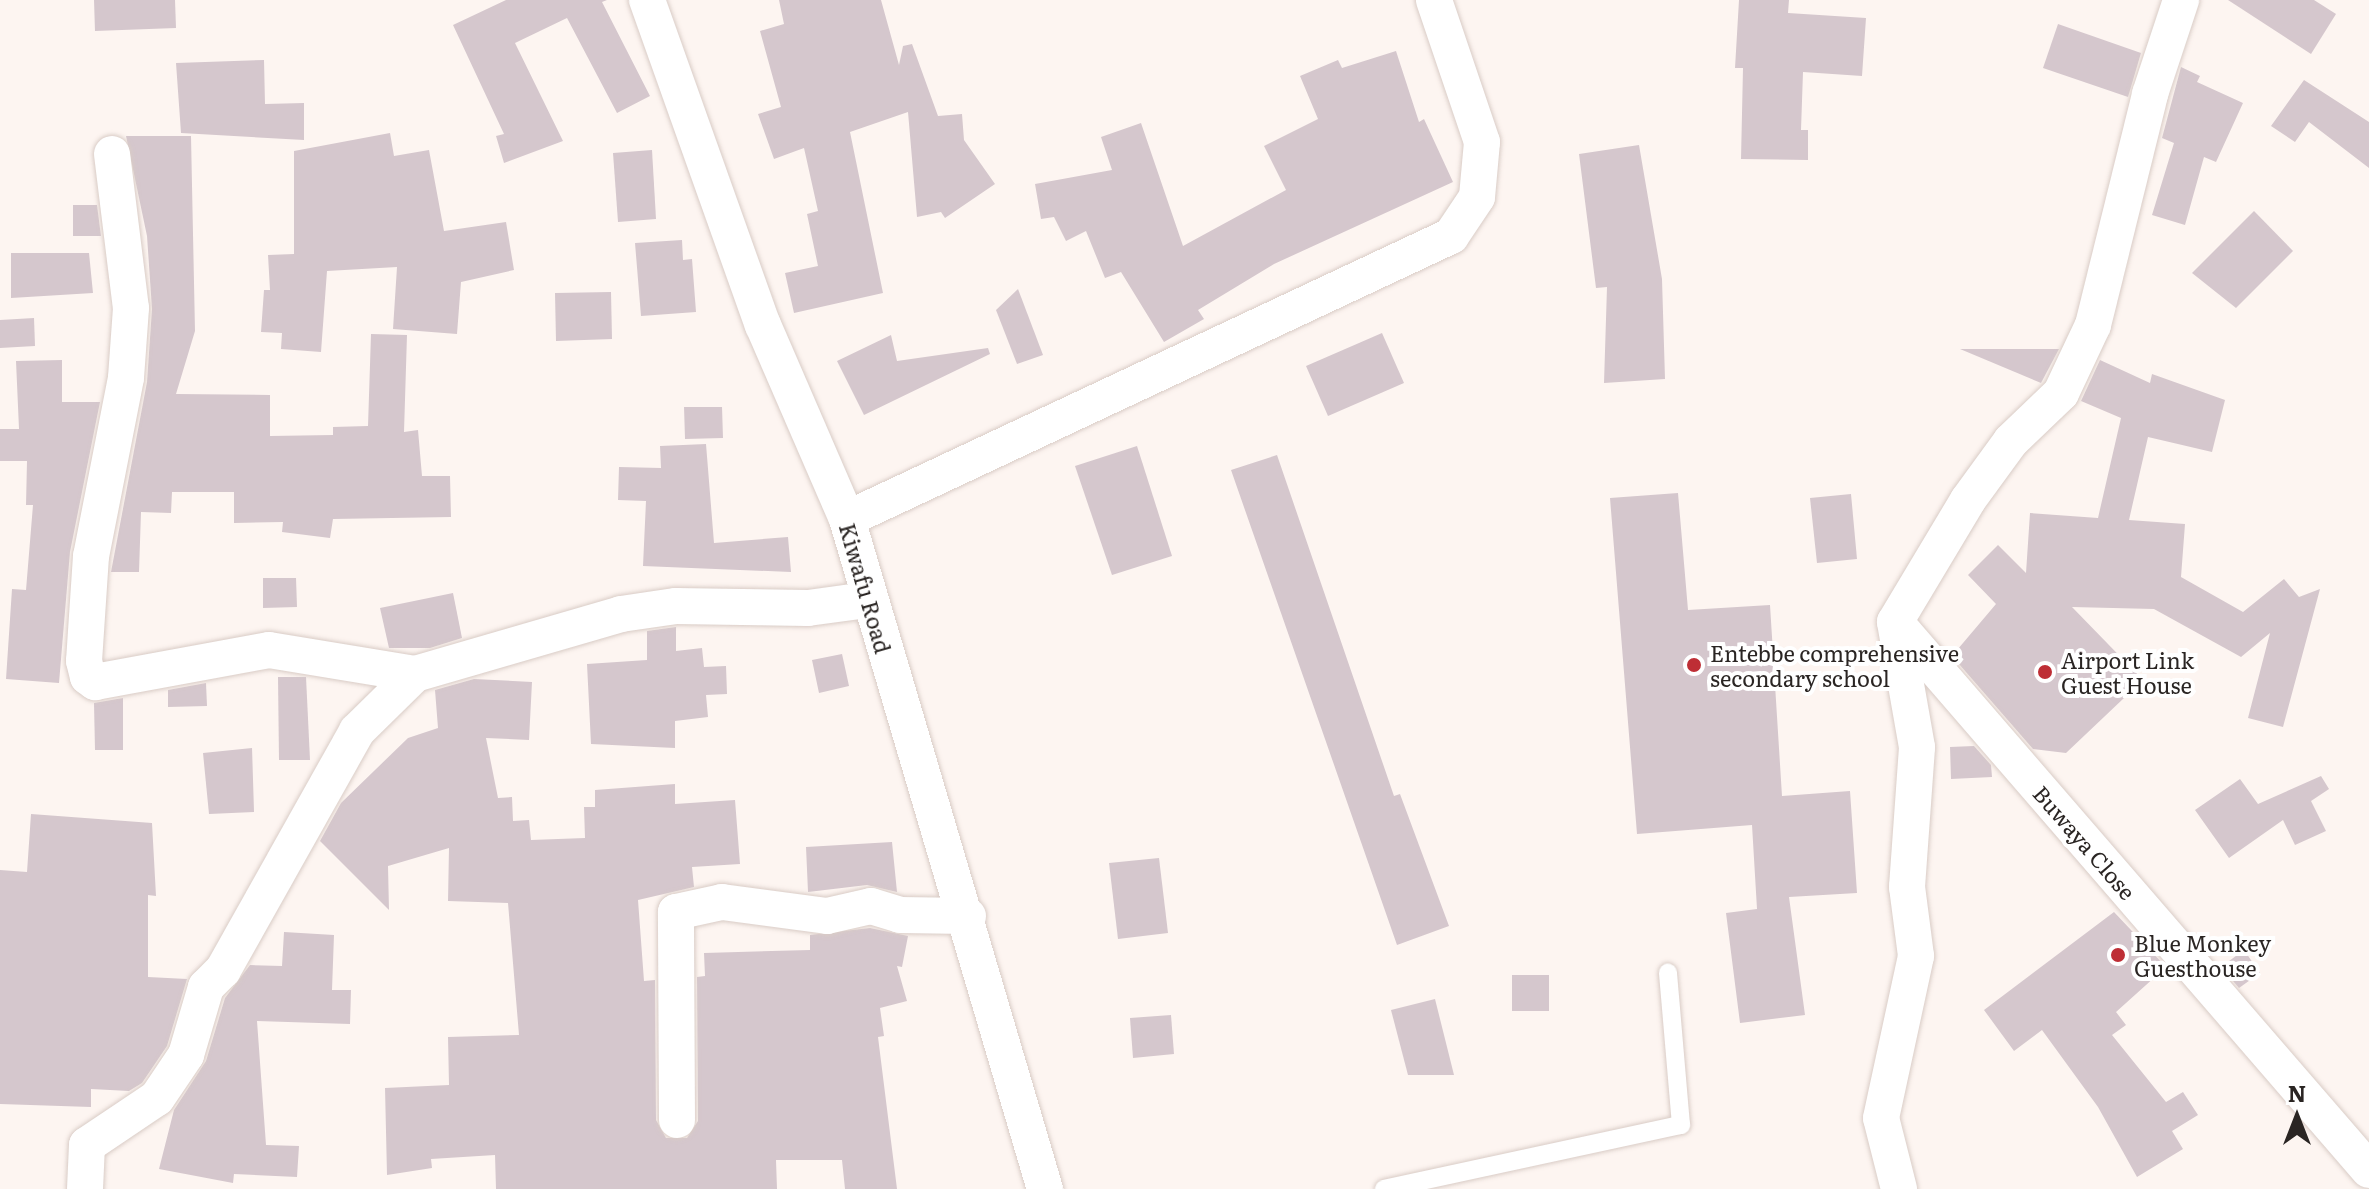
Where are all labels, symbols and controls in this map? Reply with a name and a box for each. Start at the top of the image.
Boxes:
street label: Kiwafu Road [835,520,897,656]
place label: Entebbe comprehensive secondary school [1710,639,1959,690]
place label: Airport Link Guest House [2061,646,2194,698]
marker: Entebbe comprehensive secondary school [1685,656,1703,674]
marker: Airport Link Guest House [2036,663,2054,681]
street label: Buwaya Close [2028,780,2142,904]
place label: Blue Monkey Guesthouse [2134,929,2271,980]
marker: Blue Monkey Guesthouse [2109,946,2127,964]
text: N [2288,1076,2306,1109]
north arrow [2257,1077,2337,1157]

